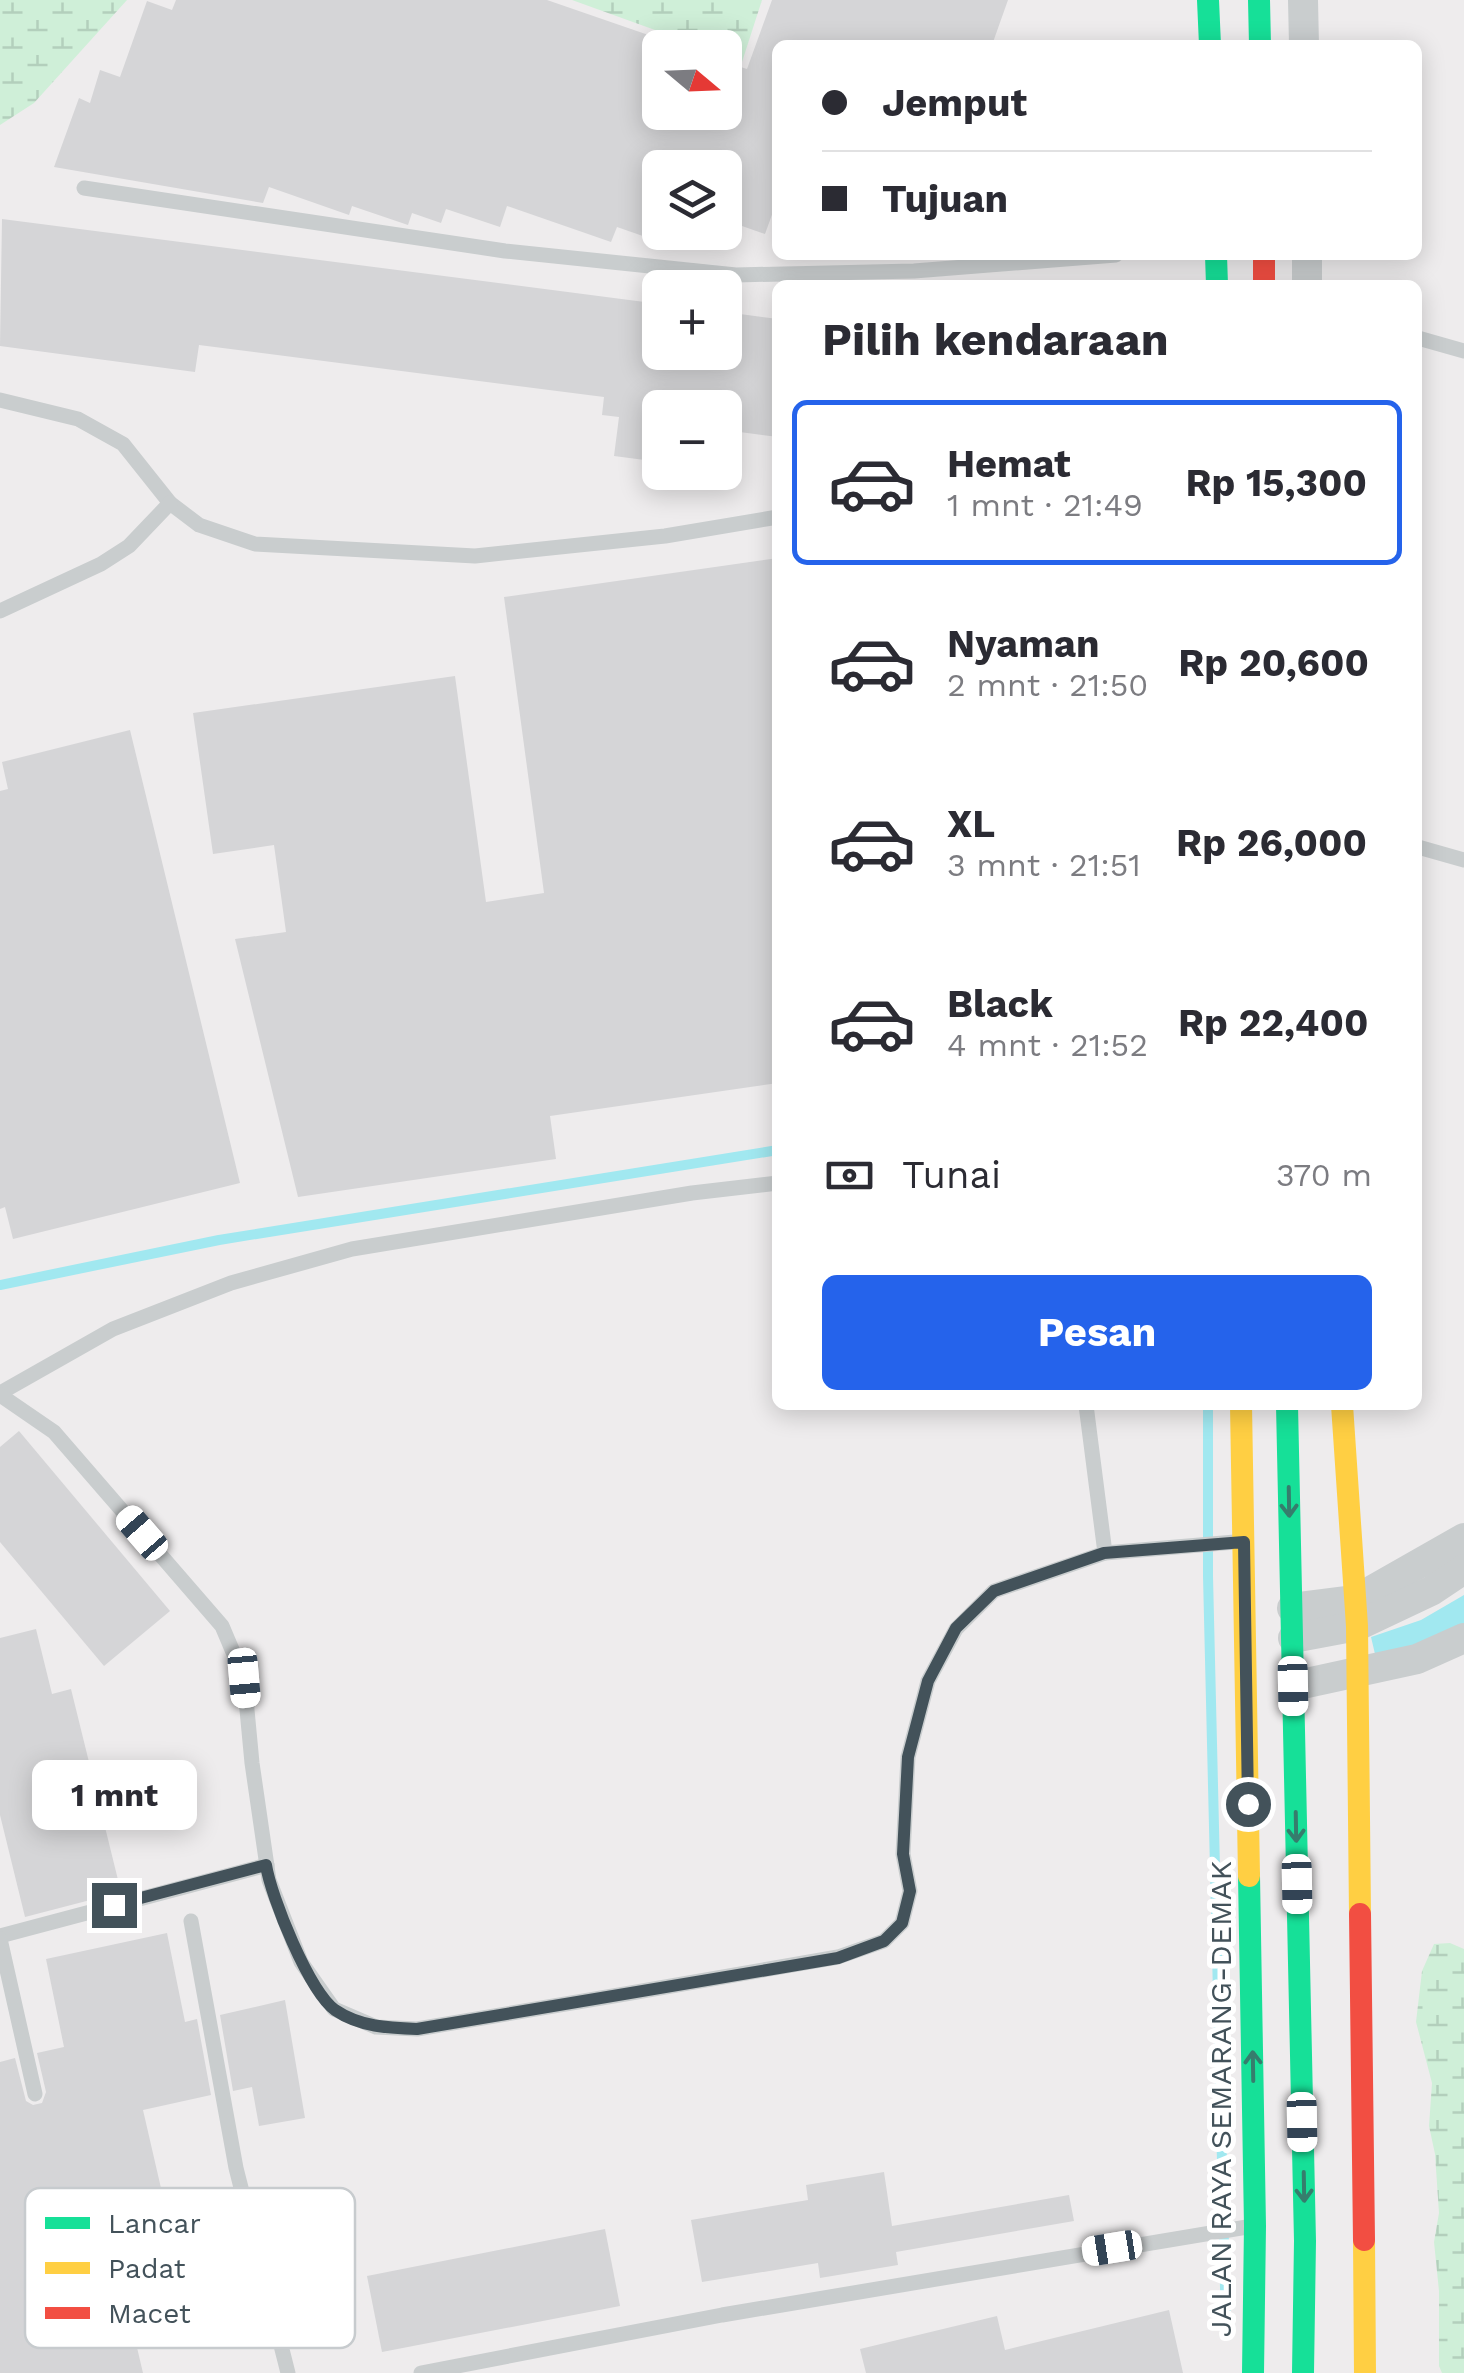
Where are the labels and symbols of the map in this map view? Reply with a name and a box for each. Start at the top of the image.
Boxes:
north arrow [642,30,742,130]
one-way arrow [1280,1486,1299,1518]
car [111,1501,173,1565]
car [226,1647,262,1709]
car [1277,1656,1309,1716]
callout: 1 mnt [32,1760,196,1830]
route start [1226,1782,1271,1827]
one-way arrow [1286,1810,1306,1843]
car [1281,1854,1313,1914]
street label: JALAN RAYA SEMARANG-DEMAK [1203,1861,1238,2337]
route end [92,1883,137,1928]
one-way arrow [1243,2050,1262,2082]
car [1286,2092,1318,2152]
one-way arrow [1294,2171,1313,2203]
legend [25,2188,355,2348]
text: Lancar [108,2207,201,2240]
car [1080,2228,1144,2268]
text: Padat [108,2252,186,2285]
text: Macet [108,2297,191,2330]

